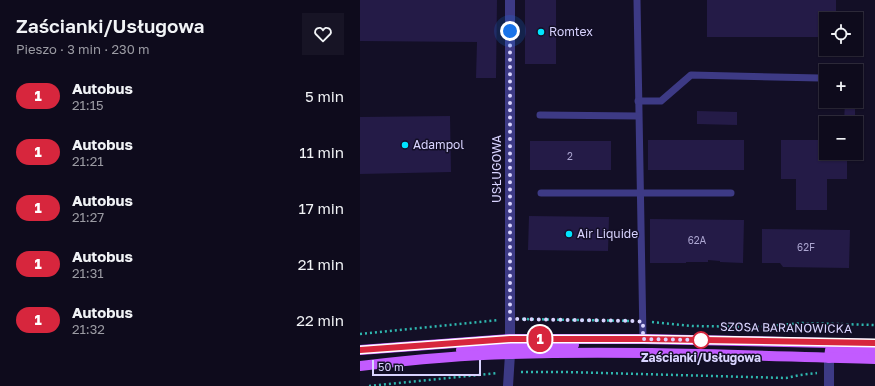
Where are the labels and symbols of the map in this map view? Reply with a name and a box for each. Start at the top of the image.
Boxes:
your location [500,21,520,41]
place label: Romtex [549,24,593,39]
marker: Romtex [536,27,546,37]
street label: USŁUGOWA [489,135,504,203]
place label: Adampol [413,137,464,152]
marker: Adampol [400,140,410,150]
house number: 2 [567,150,573,162]
place label: Air Liquide [577,226,638,241]
marker: Air Liquide [564,229,574,239]
house number: 62A [688,234,707,246]
house number: 62F [797,241,815,253]
street label: SZOSA BARANOWICKA [720,319,852,336]
line badge: 1 [527,326,553,352]
marker: Zaścianki/Usługowa [692,331,710,349]
place label: Zaścianki/Usługowa [641,350,761,365]
scale bar [372,358,481,377]

